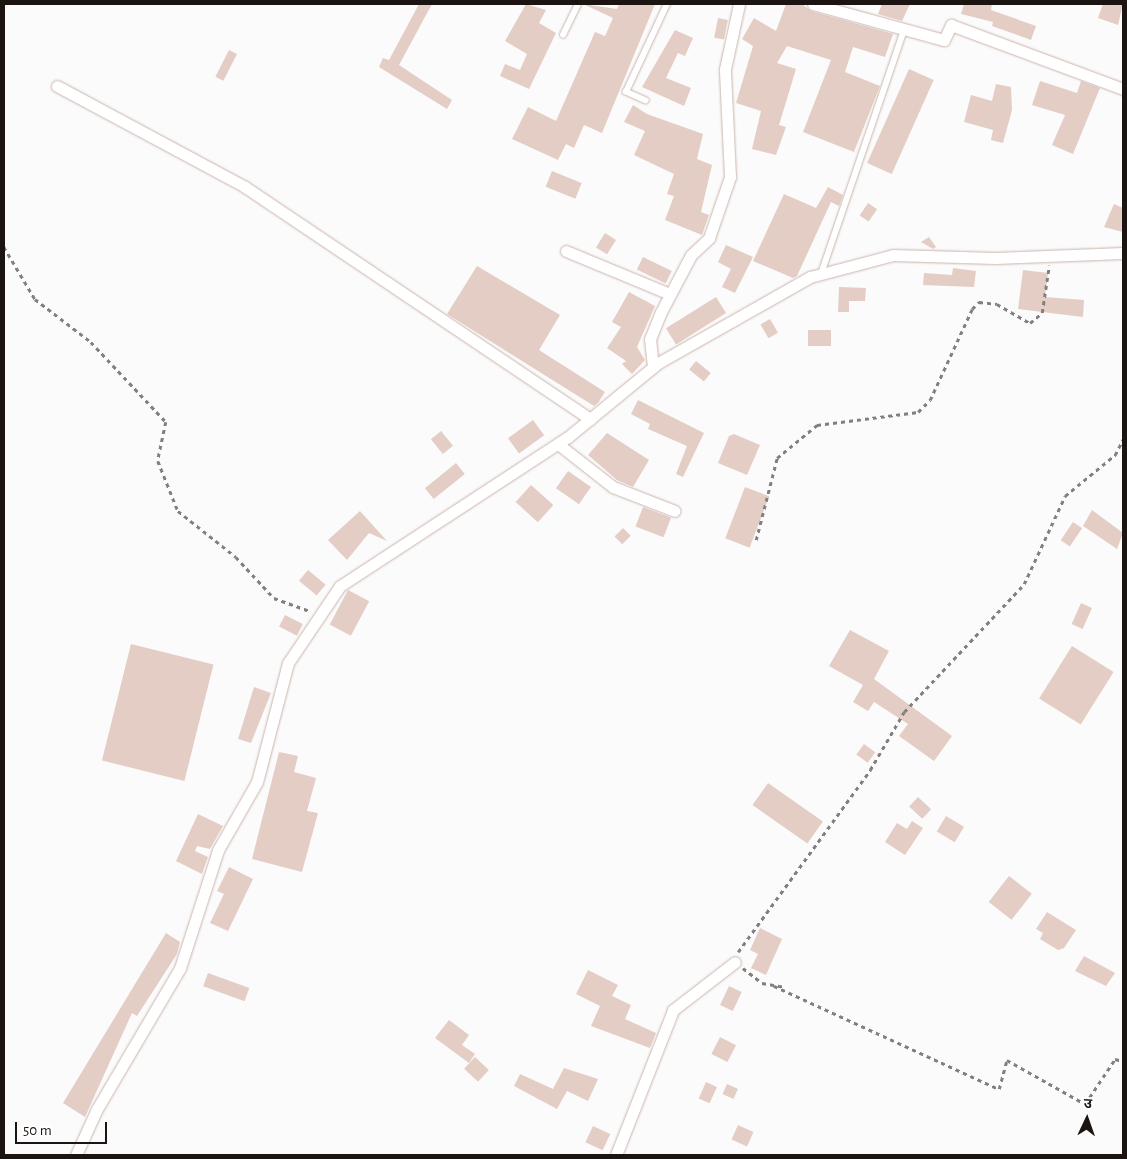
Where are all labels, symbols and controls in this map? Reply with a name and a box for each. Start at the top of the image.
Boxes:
north arrow [1062,1094,1112,1144]
text: उ [1083,1097,1092,1111]
scale bar [18,1112,110,1144]
text: 50 m [23,1123,52,1138]

